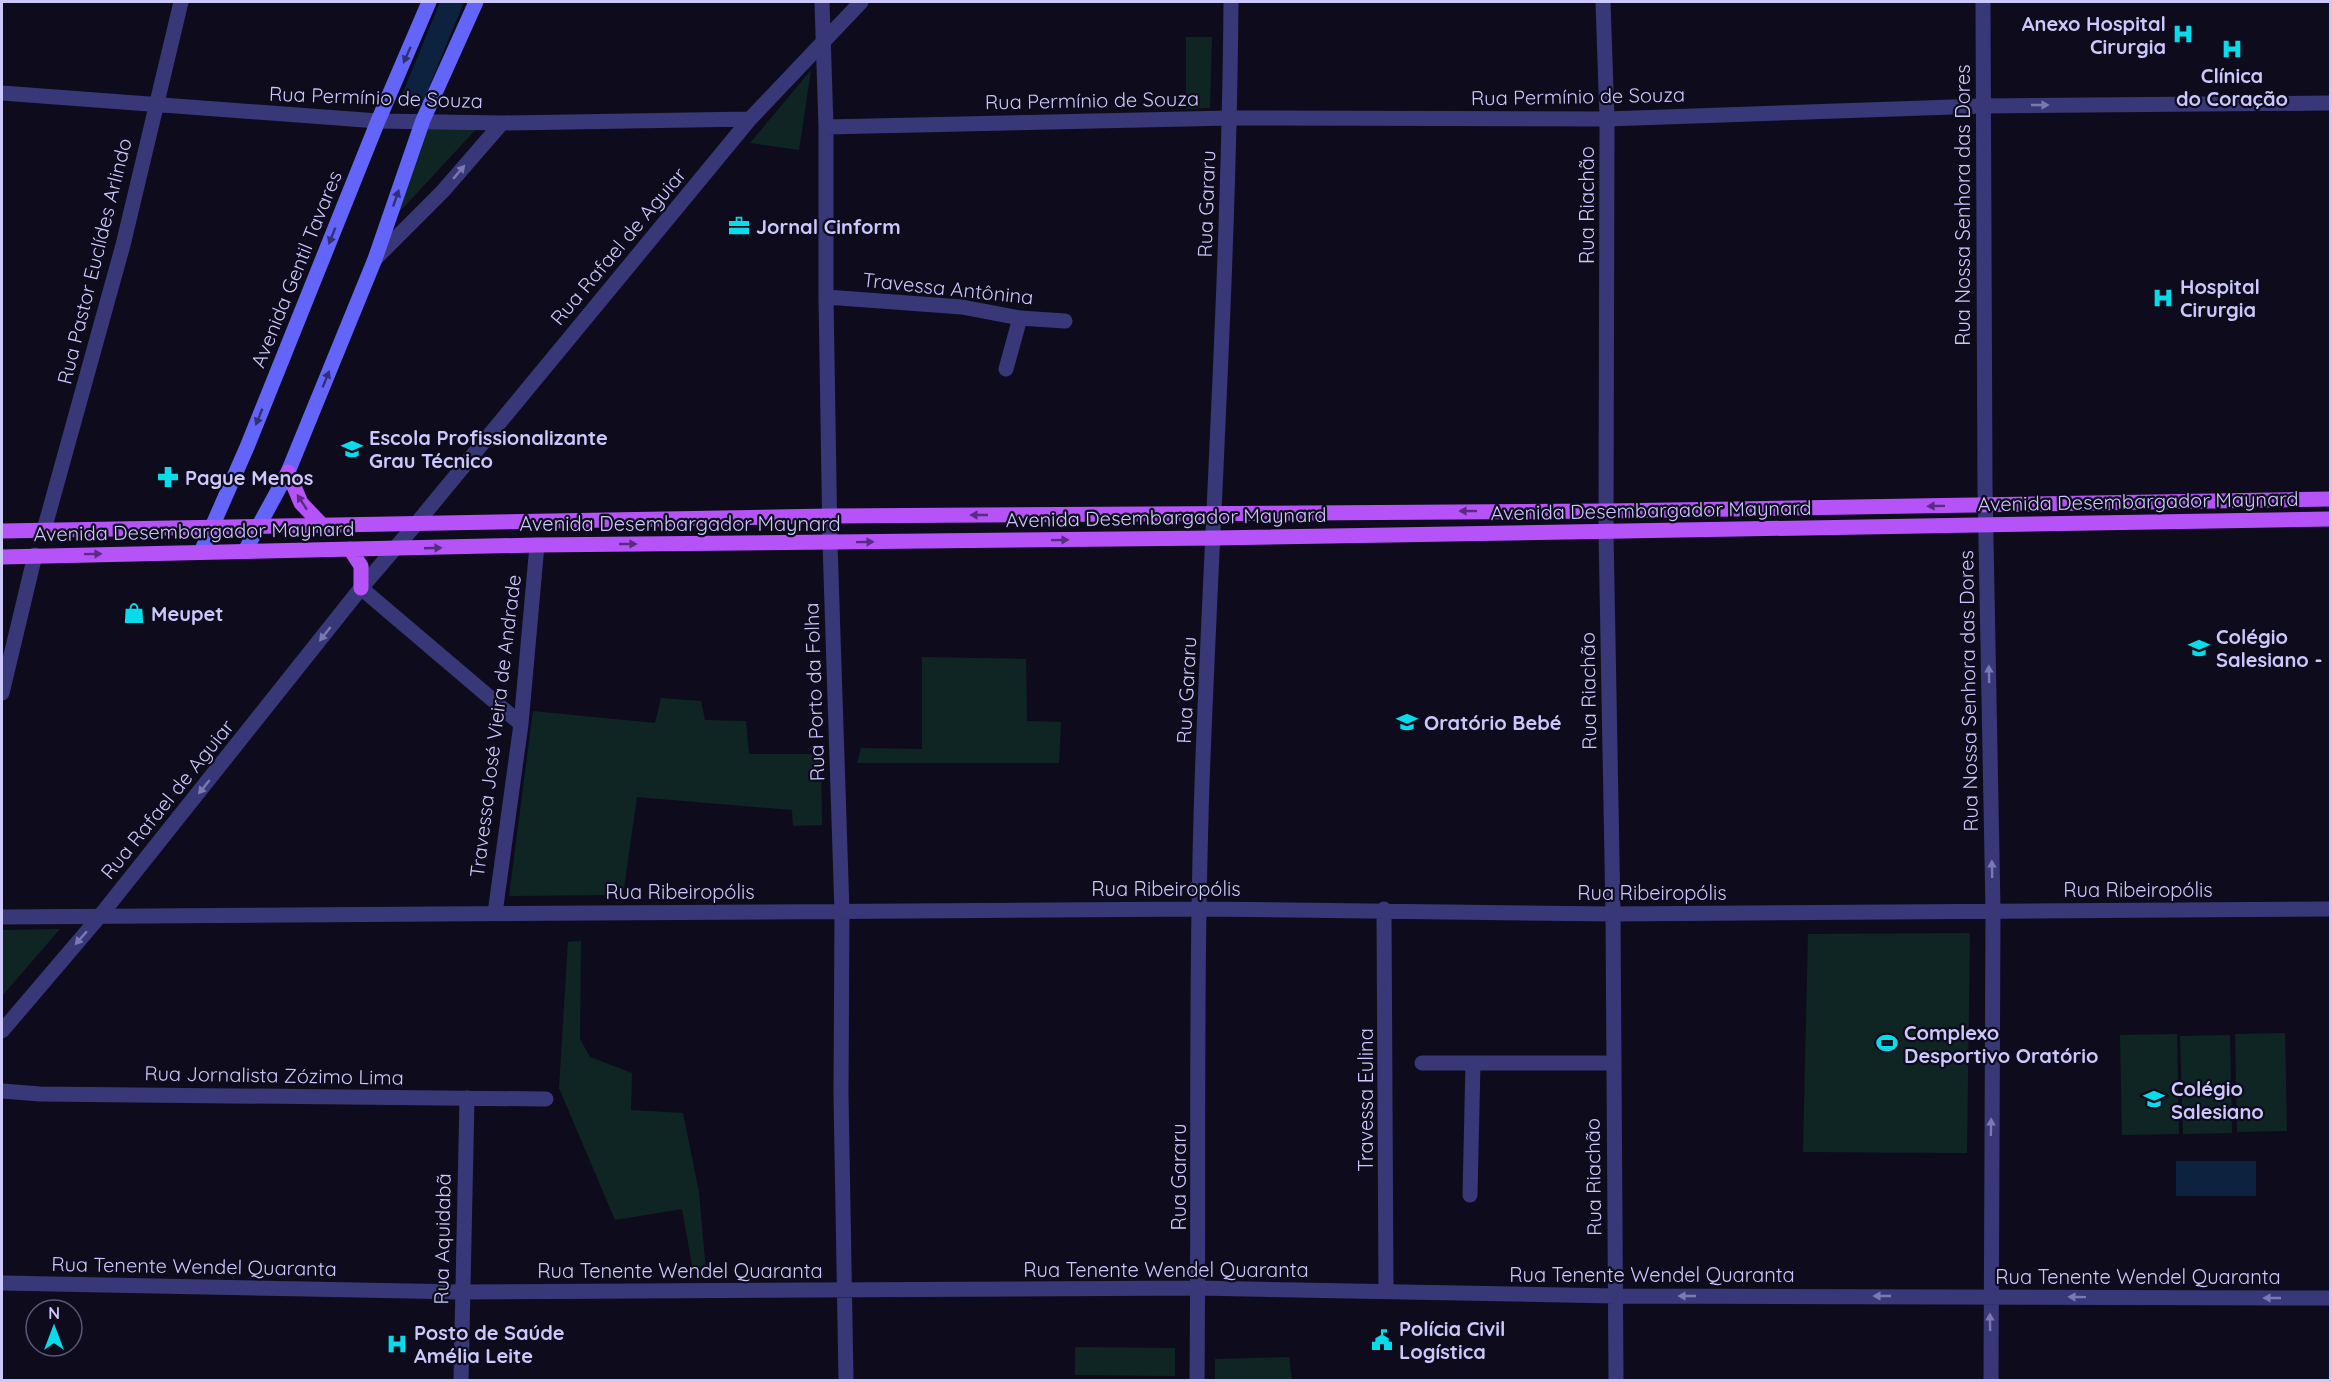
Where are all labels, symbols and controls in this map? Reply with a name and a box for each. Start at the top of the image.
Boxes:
place label: Anexo Hospital Cirurgia [2022,11,2166,59]
hospital icon: Anexo Hospital Cirurgia [2171,22,2195,46]
hospital icon: Clínica do Coração [2220,37,2244,61]
one-way arrow [402,47,411,64]
place label: Clínica do Coração [2176,63,2288,111]
street label: Rua Nossa Senhora das Dores [1950,64,1975,346]
street label: Rua Permínio de Souza [269,81,483,113]
street label: Rua Permínio de Souza [1471,82,1685,110]
street label: Rua Permínio de Souza [985,86,1199,114]
one-way arrow [2031,101,2050,110]
street label: Rua Pastor Euclídes Arlindo [51,135,137,387]
street label: Rua Riachão [1574,146,1599,264]
street label: Rua Gararu [1192,150,1220,258]
street label: Rua Rafael de Aguiar [545,162,691,330]
one-way arrow [452,165,465,180]
street label: Avenida Gentil Tavares [245,167,347,371]
one-way arrow [392,188,402,206]
office icon: Jornal Cinform [727,214,751,238]
place label: Jornal Cinform [756,214,901,239]
one-way arrow [327,227,337,245]
street label: Travessa Antônina [861,267,1035,309]
place label: Hospital Cirurgia [2180,274,2260,322]
hospital icon: Hospital Cirurgia [2151,286,2175,310]
one-way arrow [321,370,331,388]
one-way arrow [254,408,264,426]
place label: Escola Profissionalizante Grau Técnico [369,425,608,473]
school or university icon: Escola Profissionalizante Grau Técnico [340,437,364,461]
pharmacy icon: Pague Menos [156,465,180,489]
place label: Pague Menos [185,465,313,490]
street label: Avenida Desembargador Maynard [1977,486,2299,516]
one-way arrow [296,494,307,510]
street label: Avenida Desembargador Maynard [1490,495,1812,525]
one-way arrow [1927,501,1946,511]
street label: Avenida Desembargador Maynard [1005,502,1327,532]
one-way arrow [1459,506,1478,516]
one-way arrow [970,510,989,520]
street label: Avenida Desembargador Maynard [519,511,841,536]
street label: Avenida Desembargador Maynard [33,516,355,546]
one-way arrow [1050,535,1069,545]
one-way arrow [855,537,874,547]
one-way arrow [618,539,637,549]
one-way arrow [423,543,442,553]
one-way arrow [84,549,103,559]
street label: Rua Nossa Senhora das Dores [1953,550,1983,832]
street label: Travessa José Vieira de Andrade [464,573,526,879]
shop icon: Meupet [122,601,146,625]
place label: Meupet [151,601,223,626]
street label: Rua Porto da Folha [798,602,830,782]
place label: Colégio Salesiano - [2216,624,2322,672]
one-way arrow [318,626,331,642]
street label: Rua Riachão [1574,632,1602,750]
street label: Rua Gararu [1171,636,1201,744]
school or university icon: Colégio Salesiano - [2187,636,2211,660]
one-way arrow [1984,665,1994,684]
school or university icon: Oratório Bebé [1395,710,1419,734]
place label: Oratório Bebé [1424,710,1562,735]
street label: Rua Rafael de Aguiar [95,714,239,884]
one-way arrow [198,779,211,794]
one-way arrow [1988,860,1997,879]
street label: Rua Ribeiropólis [1091,876,1241,901]
street label: Rua Ribeiropólis [2063,877,2213,902]
street label: Rua Ribeiropólis [605,879,755,904]
street label: Rua Ribeiropólis [1577,880,1727,905]
one-way arrow [75,930,88,945]
place label: Complexo Desportivo Oratório [1904,1020,2098,1068]
street label: Travessa Eulina [1353,1028,1378,1172]
sports icon: Complexo Desportivo Oratório [1875,1031,1899,1055]
street label: Rua Jornalista Zózimo Lima [144,1060,404,1090]
place label: Colégio Salesiano [2171,1076,2264,1124]
school or university icon: Colégio Salesiano [2142,1087,2166,1111]
street label: Rua Riachão [1579,1118,1607,1236]
one-way arrow [1986,1118,1996,1137]
street label: Rua Gararu [1166,1123,1191,1231]
street label: Rua Aquidabã [428,1173,456,1305]
street label: Rua Tenente Wendel Quaranta [51,1251,337,1281]
street label: Rua Tenente Wendel Quaranta [1023,1257,1309,1282]
street label: Rua Tenente Wendel Quaranta [537,1258,823,1283]
street label: Rua Tenente Wendel Quaranta [1509,1262,1795,1287]
street label: Rua Tenente Wendel Quaranta [1995,1264,2281,1289]
one-way arrow [1678,1291,1697,1301]
one-way arrow [1873,1291,1892,1301]
one-way arrow [2068,1292,2087,1301]
one-way arrow [2263,1293,2282,1303]
north arrow [24,1298,84,1358]
text: N [48,1303,60,1323]
one-way arrow [1985,1313,1995,1332]
place label: Polícia Civil Logística [1399,1316,1505,1364]
place label: Posto de Saúde Amélia Leite [414,1320,565,1368]
public building icon: Polícia Civil Logística [1370,1328,1394,1352]
hospital icon: Posto de Saúde Amélia Leite [385,1332,409,1356]

